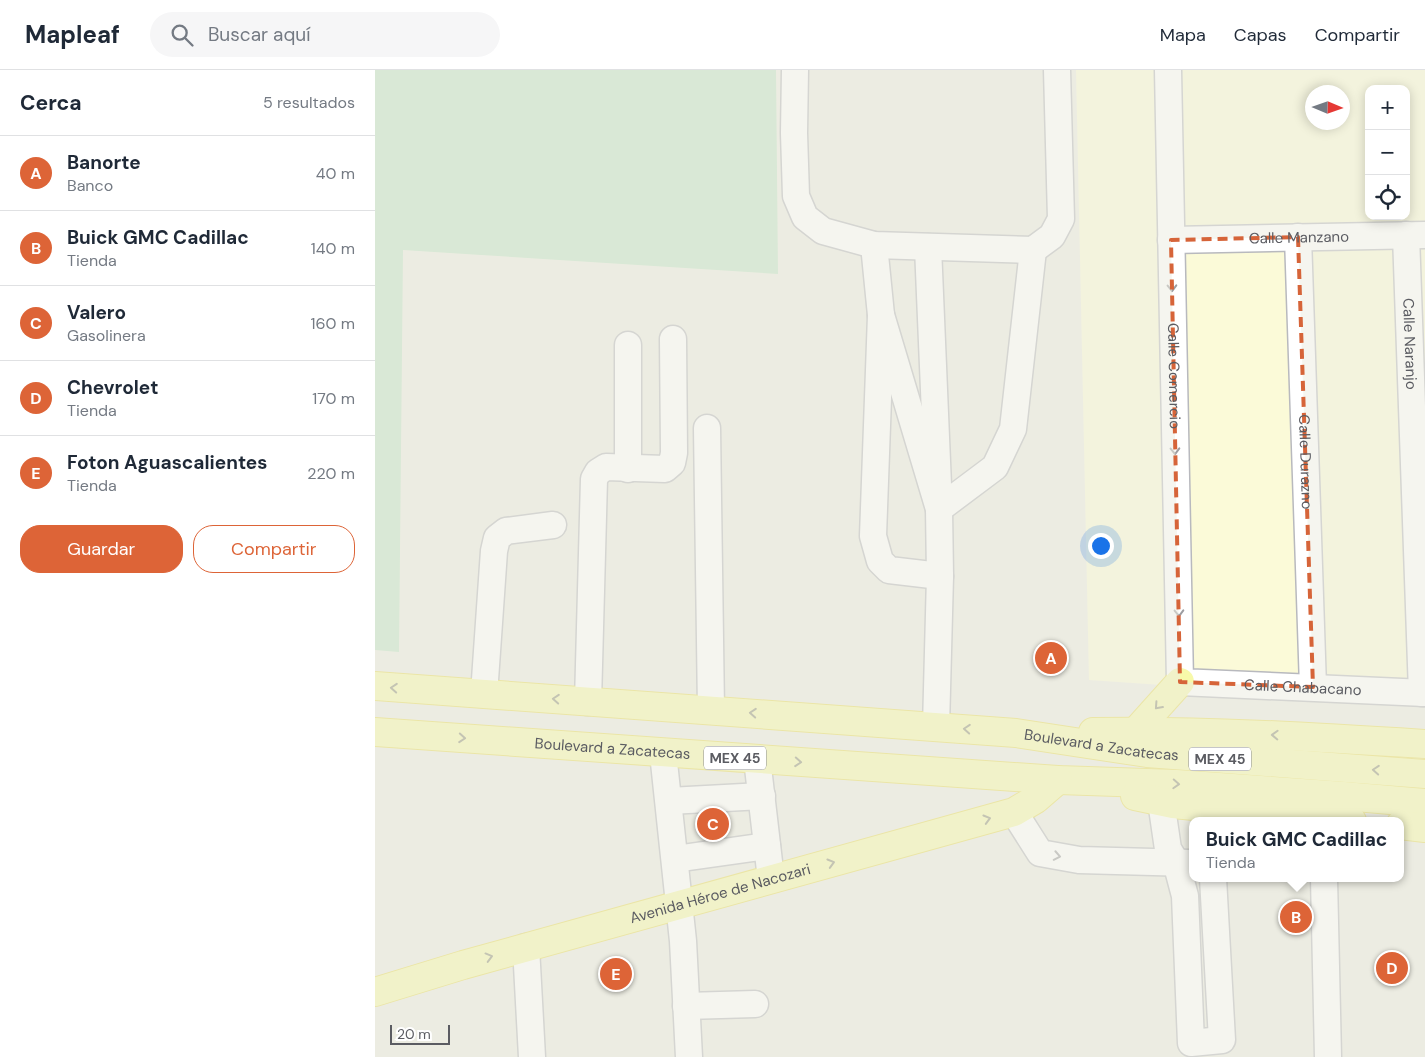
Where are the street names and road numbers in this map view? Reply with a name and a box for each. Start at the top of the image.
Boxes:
street label: Calle Manzano [1249,226,1349,248]
street label: Calle Naranjo [1398,298,1421,390]
street label: Calle Comercio [1163,323,1185,429]
street label: Calle Durazno [1294,414,1317,510]
street label: Calle Chabacano [1244,675,1362,700]
street label: Boulevard a Zacatecas [1023,724,1179,765]
street label: Boulevard a Zacatecas [534,733,691,764]
road number: MEX 45 [704,746,766,770]
road number: MEX 45 [1189,748,1251,771]
street label: Avenida Héroe de Nacozari [628,859,813,928]

